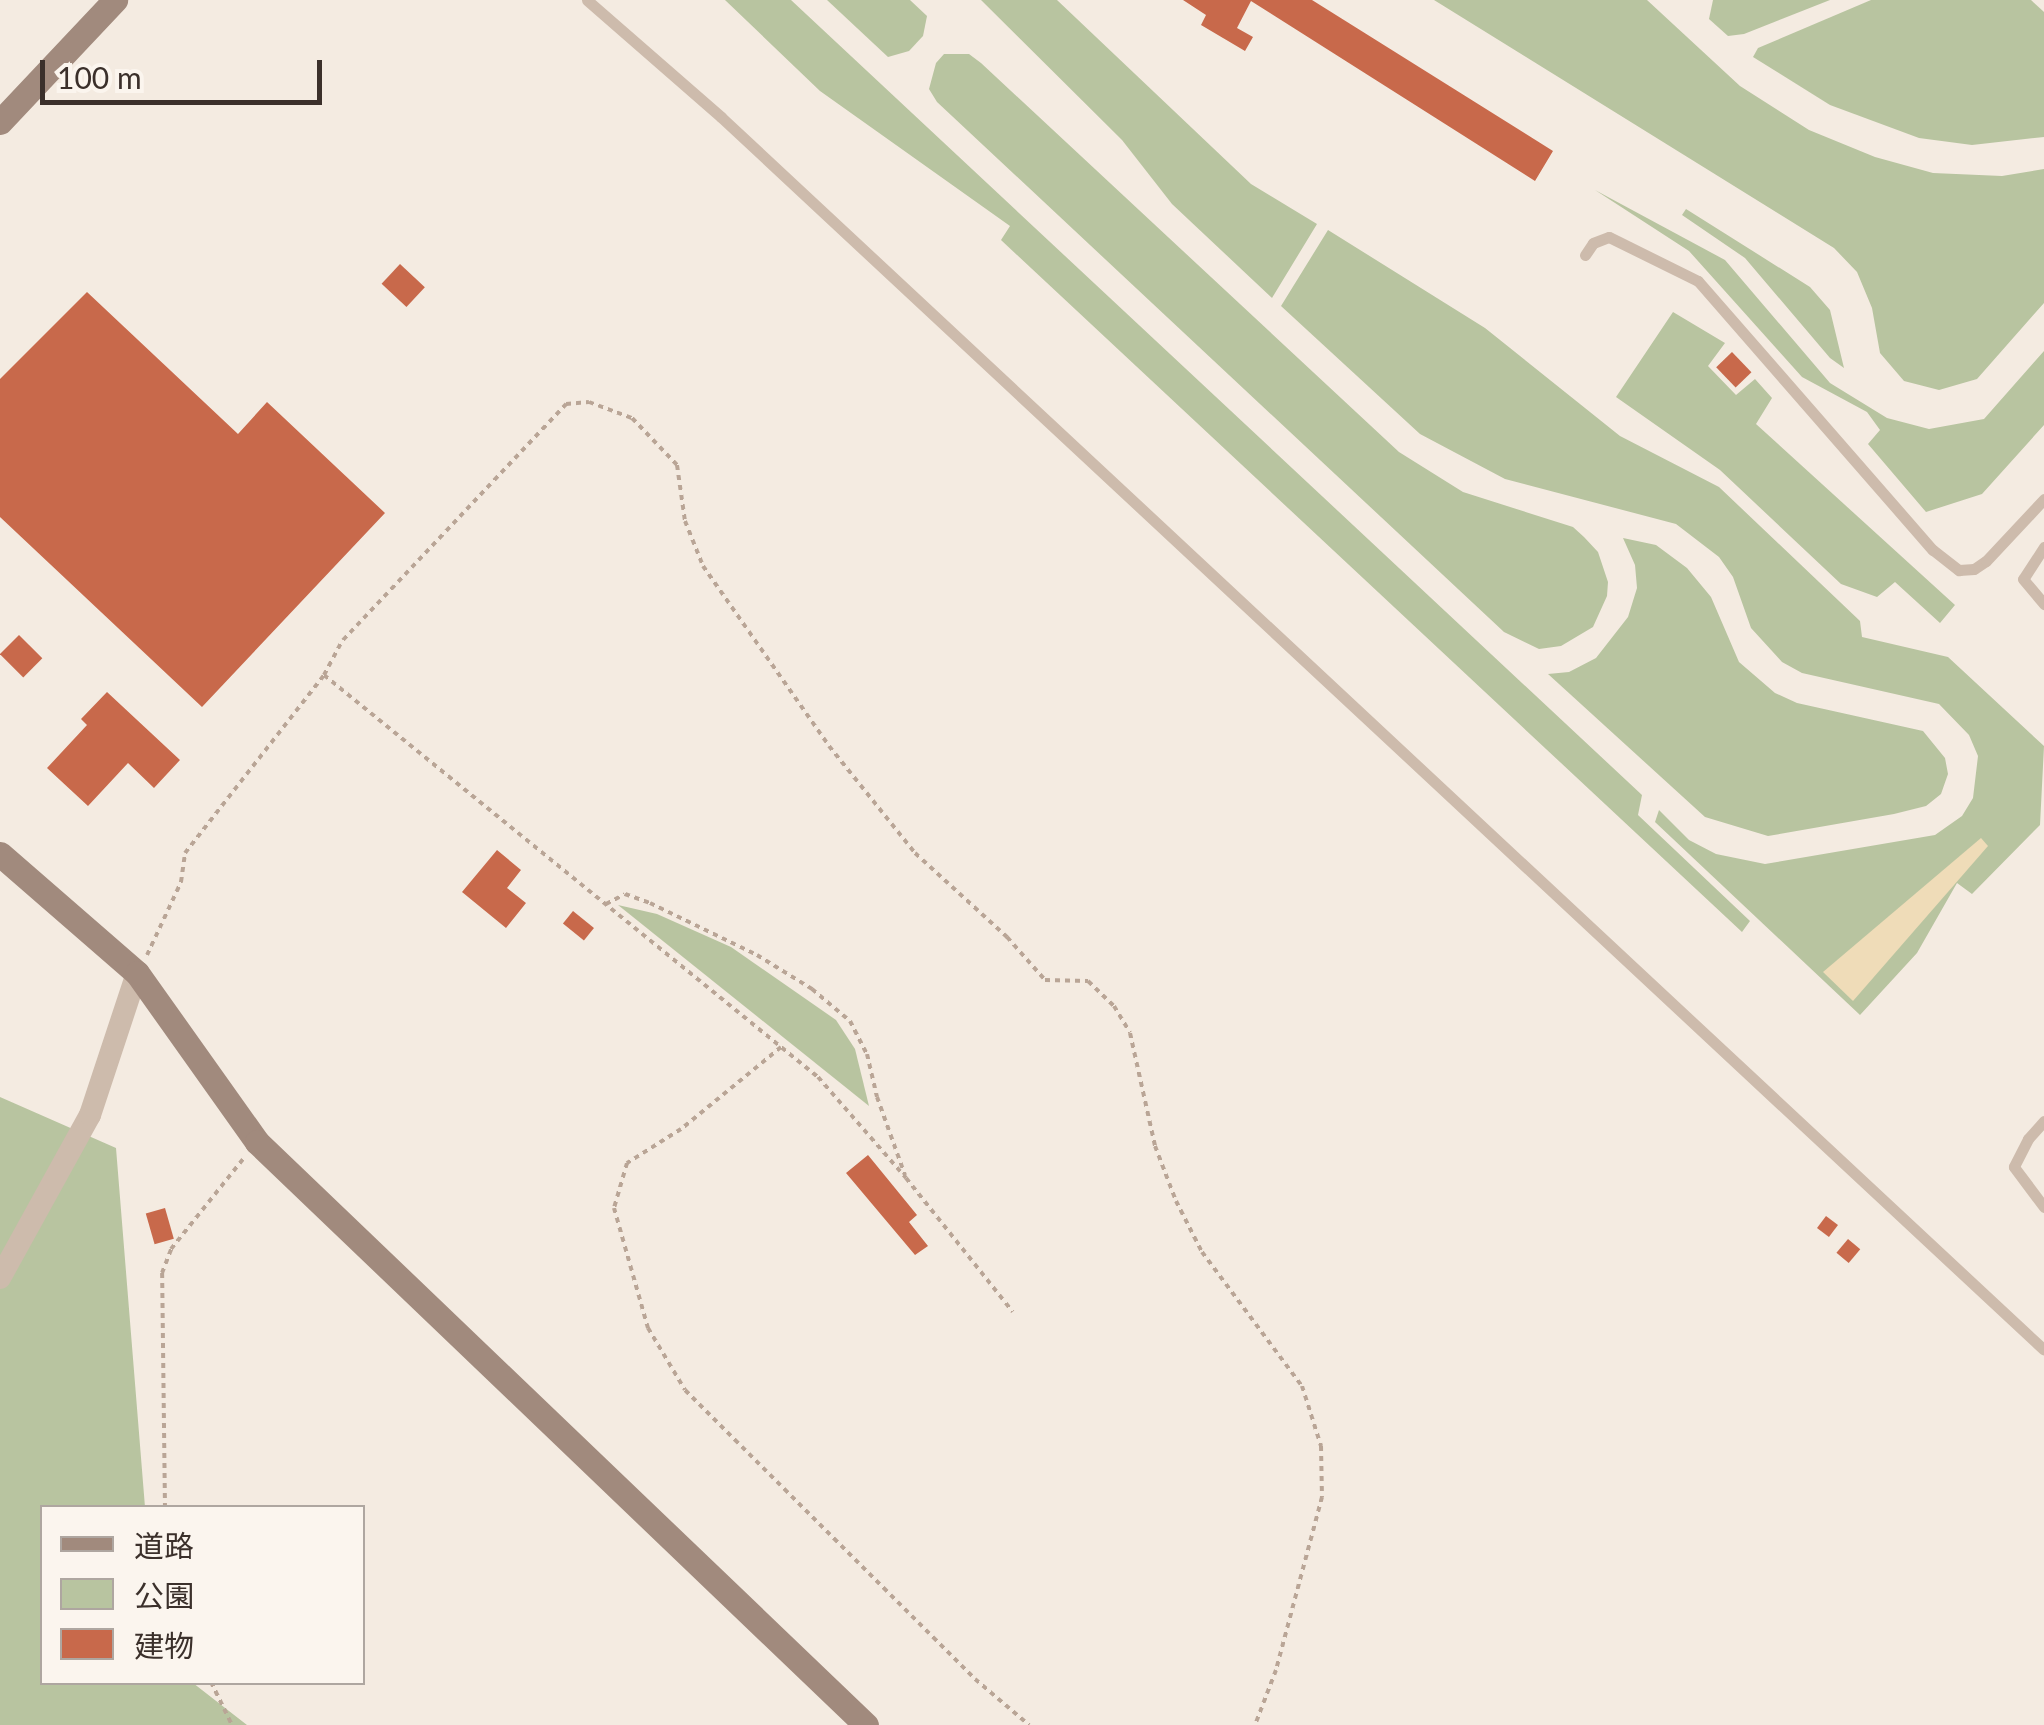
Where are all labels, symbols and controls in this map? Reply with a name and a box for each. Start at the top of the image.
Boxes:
scale bar [45,40,328,102]
text: 100 m [57,59,142,95]
legend [40,1505,365,1685]
text: 道路 [134,1527,194,1563]
text: 公園 [134,1577,194,1613]
text: 建物 [134,1627,194,1663]

